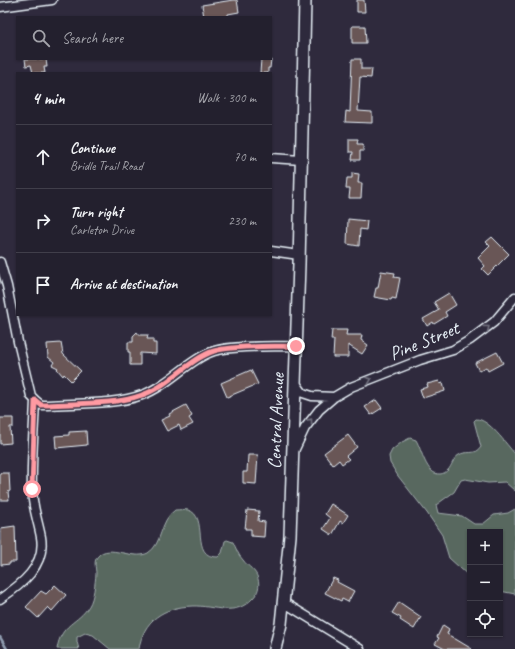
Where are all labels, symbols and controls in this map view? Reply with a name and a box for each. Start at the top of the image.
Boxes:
search box [16,16,272,60]
icon: search [30,27,52,49]
text: Search here [62,29,123,48]
text: 4 min [32,88,65,109]
text: Walk · 300 m [197,90,256,106]
text: Continue [70,139,115,158]
icon: ahead [32,146,54,168]
text: 70 m [234,149,256,165]
text: Bridle Trail Road [70,158,143,174]
text: Turn right [70,203,123,222]
icon: right [32,210,54,232]
text: 230 m [228,213,256,229]
text: Carleton Drive [70,222,134,238]
icon: arrive [32,274,54,296]
text: Arrive at destination [70,275,177,294]
street label: Pine Street [386,316,464,366]
one-way arrow [482,325,489,332]
route end [287,337,305,355]
street label: Central Avenue [262,371,290,469]
one-way arrow [365,377,372,385]
one-way arrow [305,419,312,426]
route start [23,480,41,498]
map controls [467,529,503,637]
button: + [467,529,503,565]
button: − [467,565,503,601]
button: locate [467,601,503,637]

